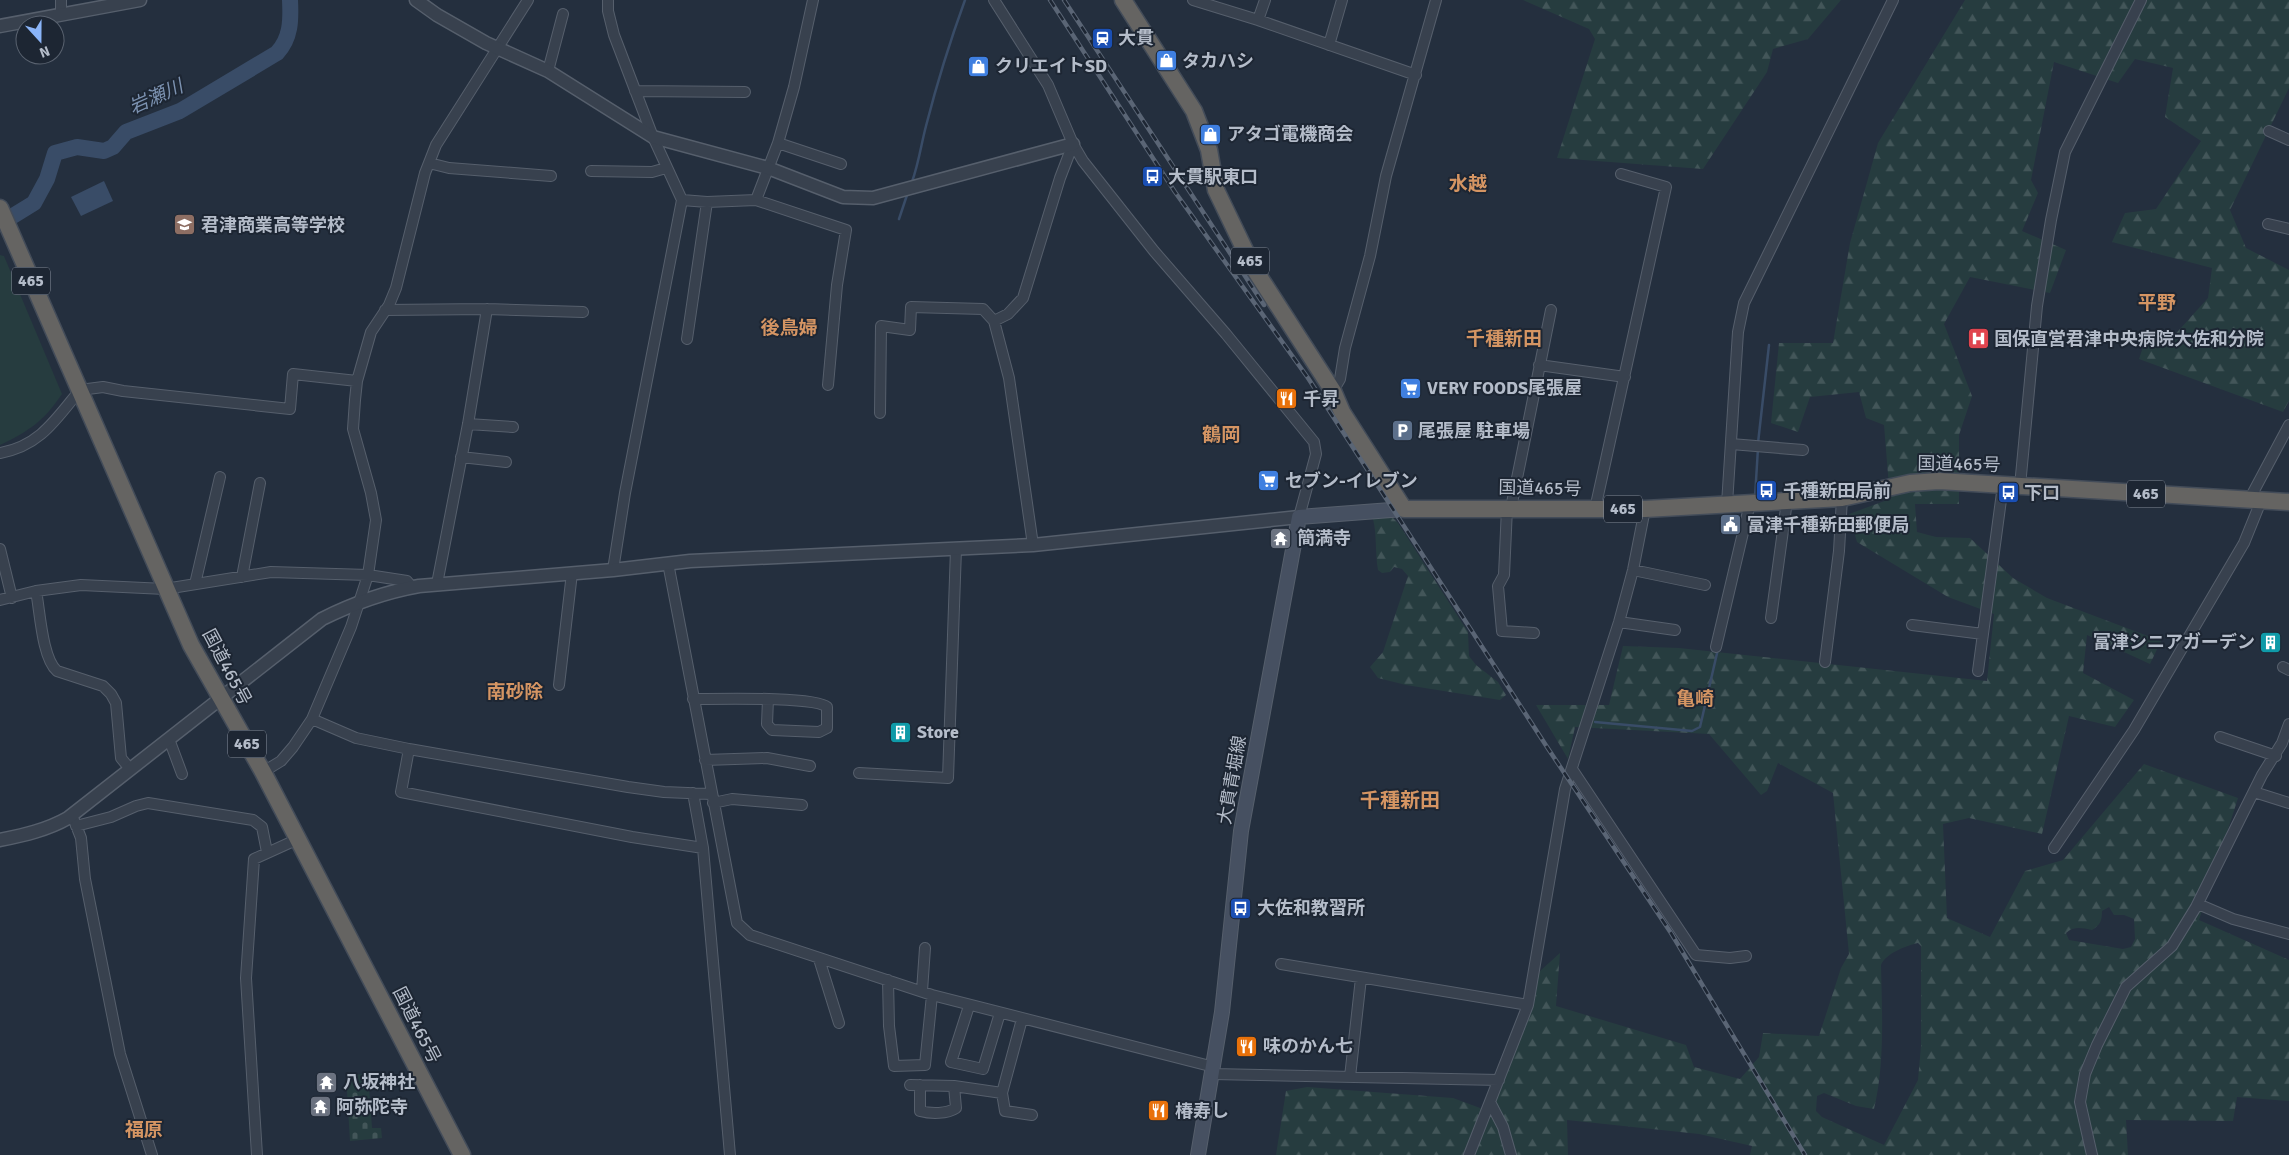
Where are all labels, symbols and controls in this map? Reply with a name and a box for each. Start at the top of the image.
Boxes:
north arrow [15,15,65,65]
station icon: 大貫 [1090,26,1114,50]
place label: 大貫 [1118,27,1154,49]
text: N [37,42,52,61]
shop icon: タカハシ [1154,49,1178,73]
place label: タカハシ [1182,50,1254,72]
shop icon: クリエイトSD [967,54,991,78]
place label: クリエイトSD [995,55,1107,77]
water label: 岩瀬川 [125,74,189,120]
shop icon: アタゴ電機商会 [1199,122,1223,146]
place label: アタゴ電機商会 [1227,123,1353,145]
bus stop icon: 大貫駅東口 [1140,165,1164,189]
place label: 大貫駅東口 [1168,166,1258,188]
district label: 水越 [1449,172,1487,196]
school or university icon: 君津商業高等学校 [173,213,197,237]
place label: 君津商業高等学校 [201,214,345,236]
road number: 465 [1231,248,1269,274]
road number: 465 [12,268,50,294]
district label: 平野 [2138,291,2176,315]
district label: 後鳥婦 [760,316,818,340]
district label: 千種新田 [1466,327,1542,351]
hospital icon: 国保直営君津中央病院大佐和分院 [1966,327,1990,351]
place label: 国保直営君津中央病院大佐和分院 [1994,328,2264,350]
supermarket icon: VERY FOODS尾張屋 [1399,376,1423,400]
place label: VERY FOODS尾張屋 [1427,377,1582,399]
restaurant icon: 千昇 [1275,387,1299,411]
place label: 千昇 [1303,388,1339,410]
parking icon: 尾張屋 駐車場 [1390,419,1414,443]
place label: 尾張屋 駐車場 [1418,420,1530,442]
district label: 鶴岡 [1202,423,1240,447]
street label: 国道465号 [1917,452,2001,476]
supermarket icon: セブン-イレブン [1257,469,1281,493]
place label: セブン-イレブン [1285,470,1418,492]
street label: 国道465号 [1498,476,1582,500]
bus stop icon: 千種新田局前 [1755,479,1779,503]
place label: 千種新田局前 [1783,480,1891,502]
road number: 465 [2127,480,2165,508]
bus stop icon: 下口 [1996,481,2020,505]
place label: 下口 [2024,482,2060,504]
road number: 465 [1604,496,1642,522]
public building icon: 富津千種新田郵便局 [1719,513,1743,537]
place label: 富津千種新田郵便局 [1747,514,1909,536]
temple icon: 簡満寺 [1269,526,1293,550]
place label: 簡満寺 [1297,527,1351,549]
street label: 国道465号 [198,625,256,709]
building icon: 富津シニアガーデン [2259,630,2283,654]
place label: 富津シニアガーデン [2093,631,2255,653]
district label: 南砂除 [486,680,544,704]
district label: 亀崎 [1676,687,1714,711]
building icon: Store [889,720,913,744]
place label: Store [917,721,959,743]
road number: 465 [228,731,266,758]
street label: 大貫青堀線 [1213,734,1251,826]
district label: 千種新田 [1360,788,1440,813]
bus stop icon: 大佐和教習所 [1229,896,1253,920]
place label: 大佐和教習所 [1257,897,1365,919]
street label: 国道465号 [388,983,446,1067]
restaurant icon: 味のかん七 [1235,1034,1259,1058]
place label: 味のかん七 [1263,1035,1353,1057]
temple icon: 八坂神社 [315,1070,339,1094]
place label: 八坂神社 [343,1071,415,1093]
temple icon: 阿弥陀寺 [308,1095,332,1119]
place label: 阿弥陀寺 [336,1096,408,1118]
restaurant icon: 椿寿し [1147,1099,1171,1123]
place label: 椿寿し [1175,1100,1229,1122]
district label: 福原 [125,1118,163,1142]

